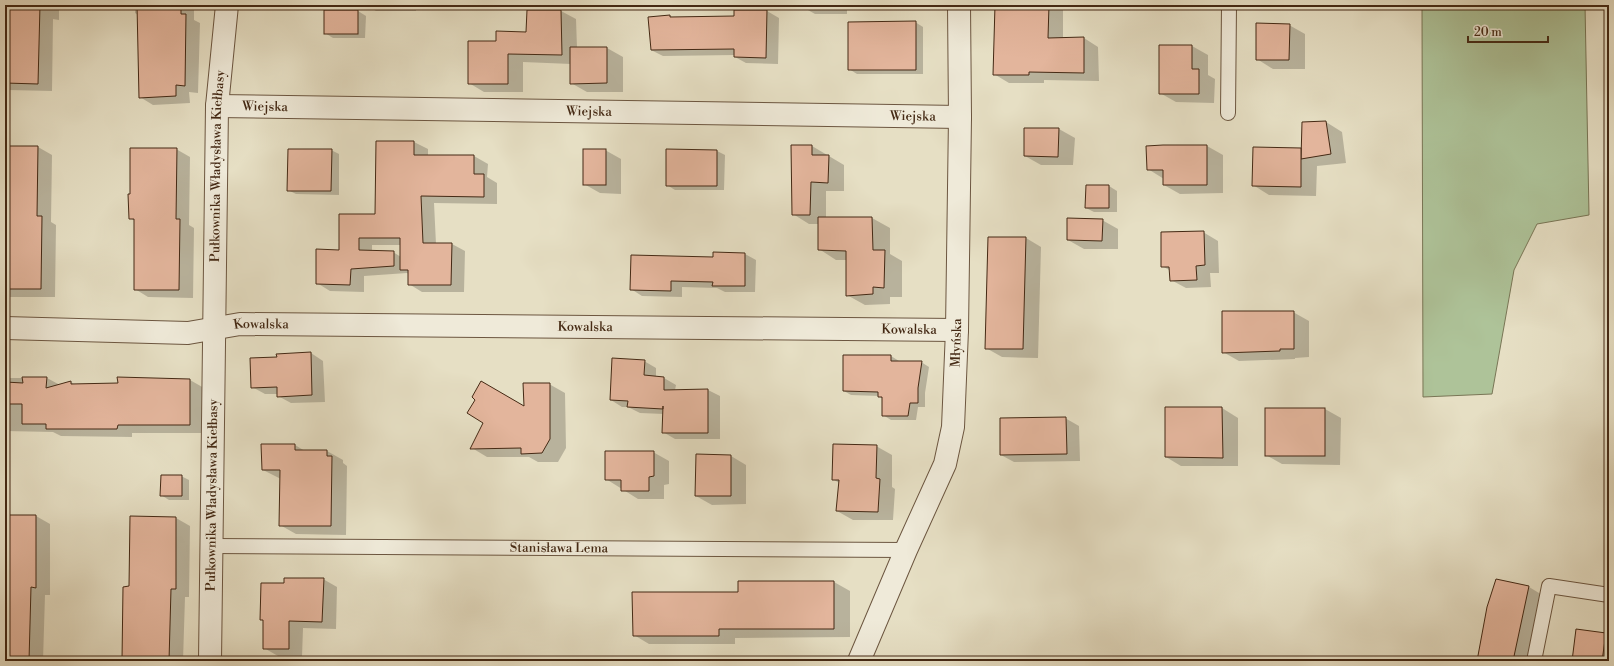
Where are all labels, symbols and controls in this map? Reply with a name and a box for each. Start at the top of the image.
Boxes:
scale bar [1468,18,1548,44]
text: 20 m [1474,25,1502,40]
street label: Pułkownika Władysława Kiełbasy [207,69,229,262]
street label: Wiejska [241,98,289,115]
street label: Wiejska [565,103,612,120]
street label: Wiejska [889,108,936,125]
street label: Kowalska [232,315,289,333]
street label: Młyńska [947,318,965,368]
street label: Kowalska [557,319,613,335]
street label: Kowalska [881,321,937,338]
street label: Pułkownika Władysława Kiełbasy [203,398,221,591]
street label: Stanisława Lema [510,540,609,556]

